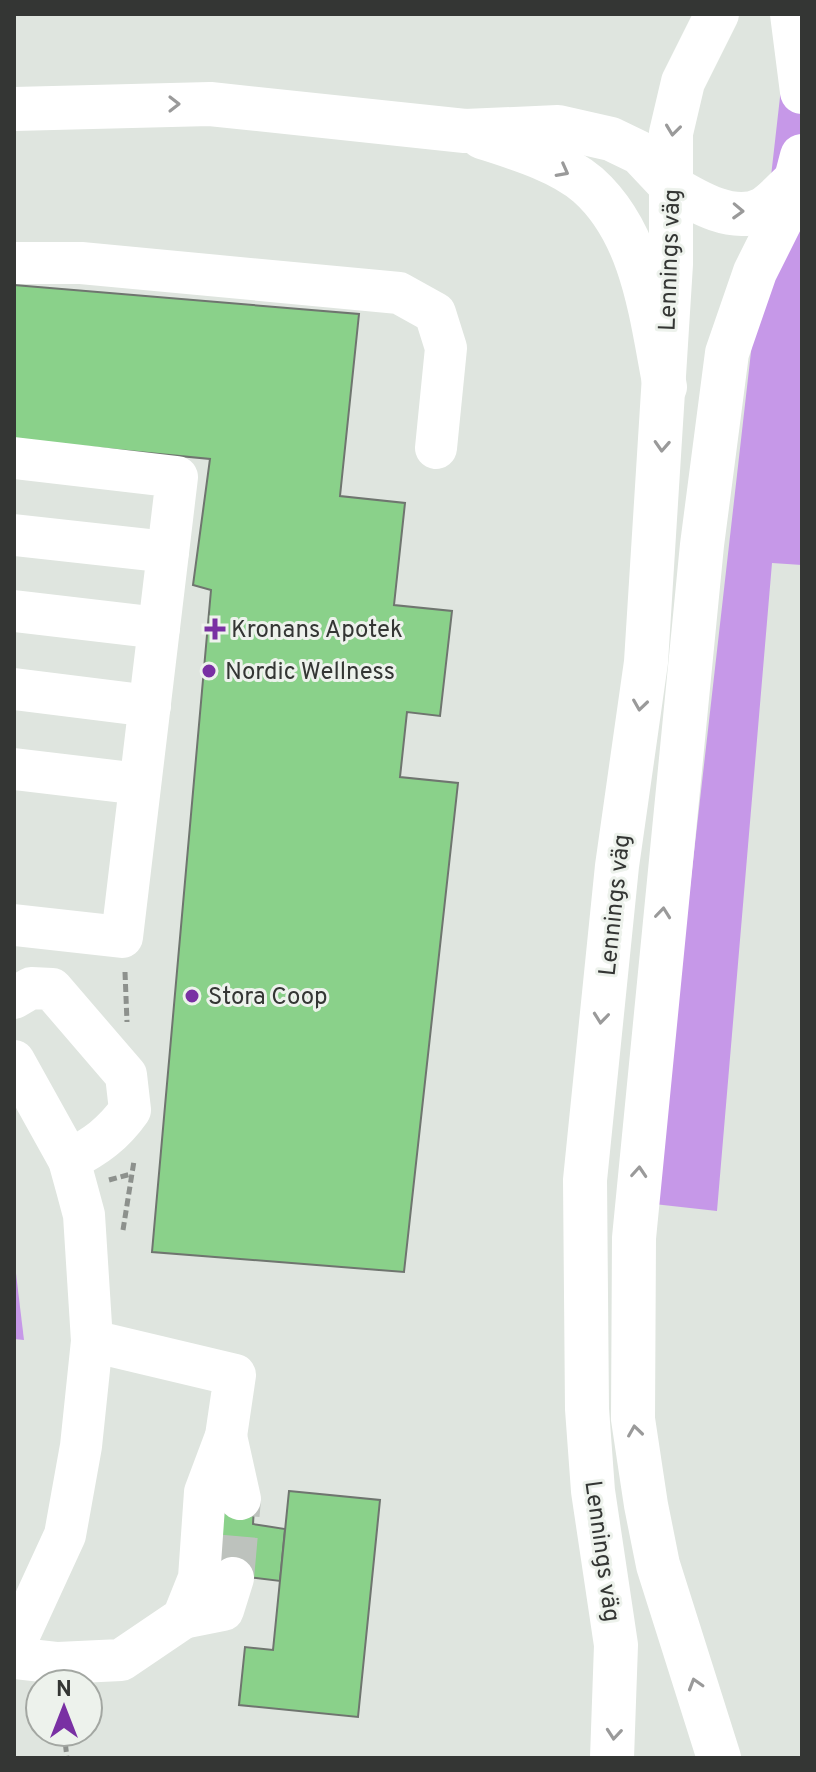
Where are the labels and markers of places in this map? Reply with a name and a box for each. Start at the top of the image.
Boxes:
place label: Kronans Apotek [231,616,403,646]
marker: Kronans Apotek [206,620,224,638]
place label: Nordic Wellness [225,658,395,688]
marker: Nordic Wellness [200,662,218,680]
place label: Stora Coop [208,983,328,1013]
marker: Stora Coop [183,987,201,1005]

